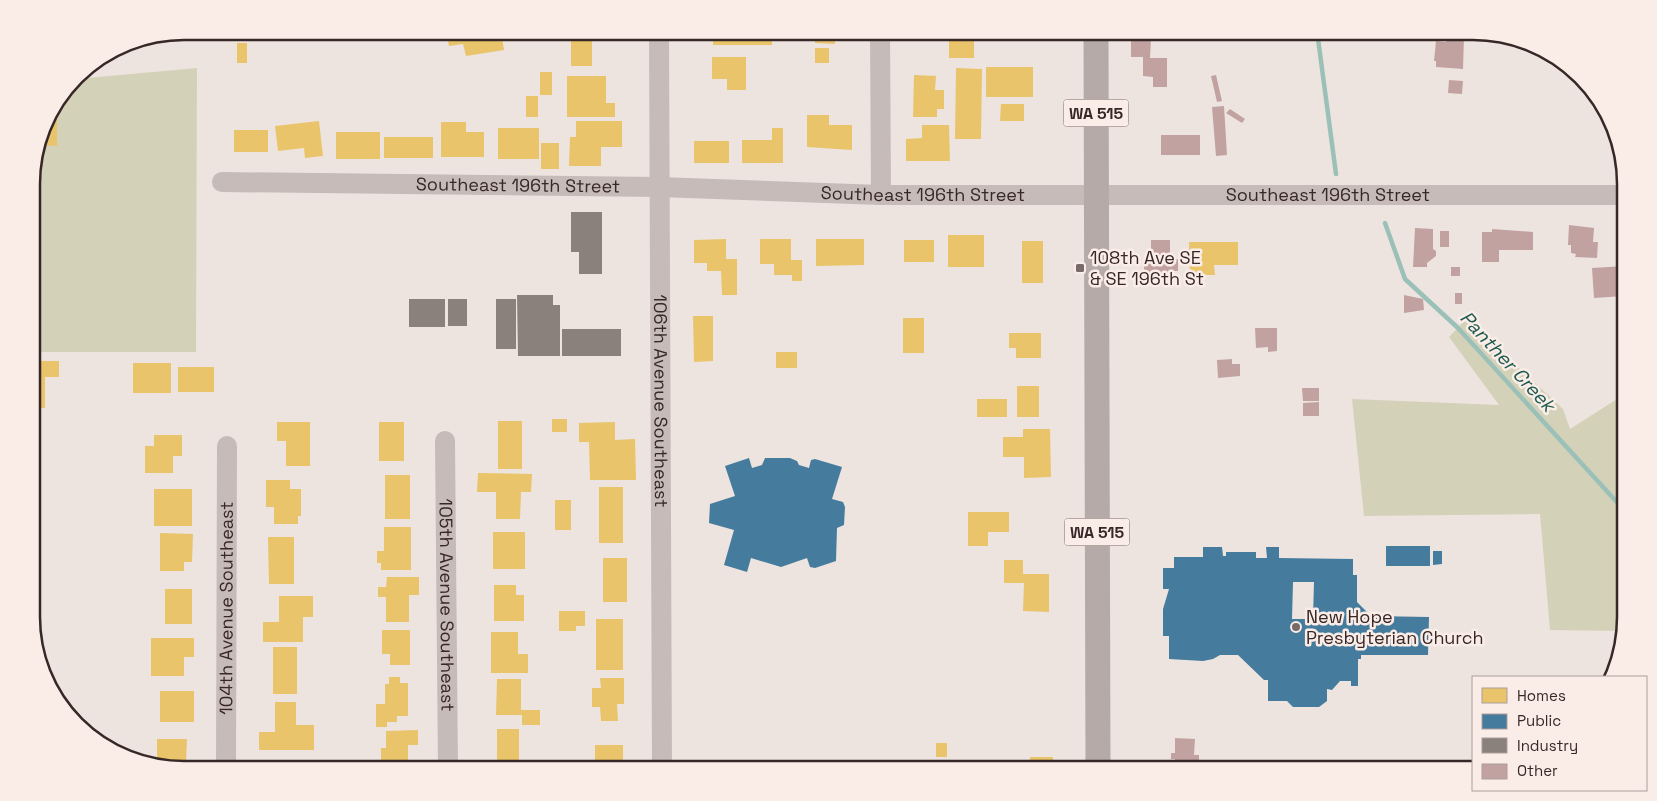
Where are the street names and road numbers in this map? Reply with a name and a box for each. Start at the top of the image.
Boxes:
road number: WA 515 [1064,100,1128,126]
street label: Southeast 196th Street [416,172,620,198]
street label: Southeast 196th Street [820,181,1025,206]
street label: Southeast 196th Street [1226,183,1430,206]
street label: 106th Avenue Southeast [649,294,673,508]
street label: 105th Avenue Southeast [435,498,459,712]
street label: 104th Avenue Southeast [214,501,238,715]
road number: WA 515 [1064,518,1130,546]

